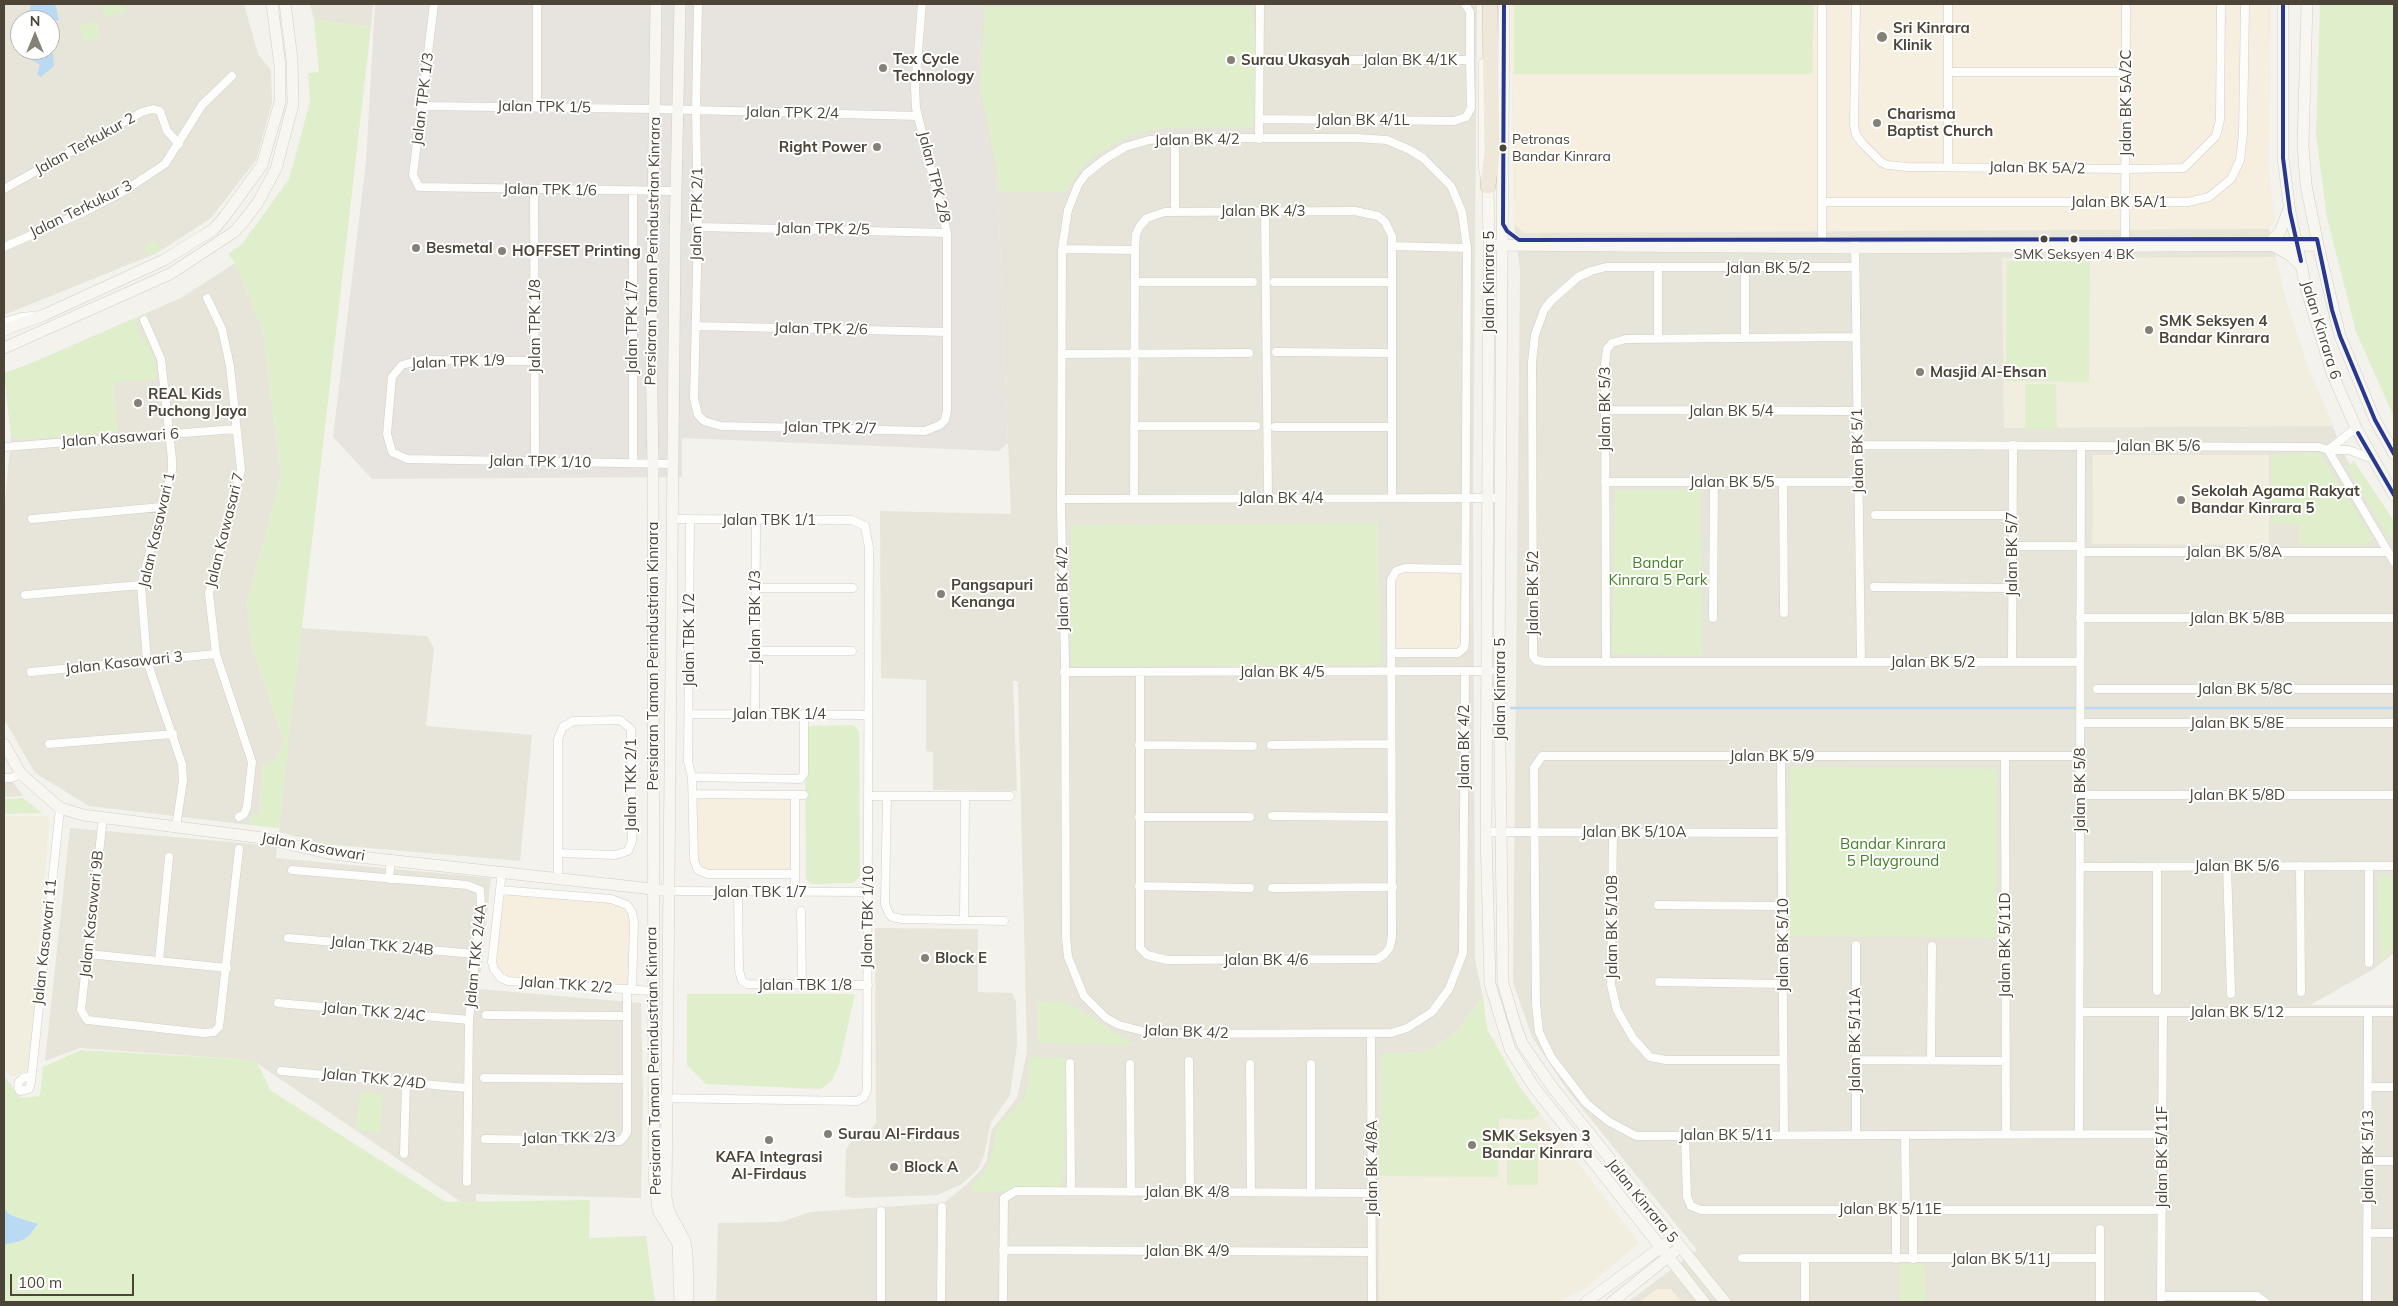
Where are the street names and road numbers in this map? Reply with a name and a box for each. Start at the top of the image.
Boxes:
street label: Jalan BK 5A/2C [2117,50,2135,156]
street label: Jalan TPK 1/3 [408,51,438,147]
street label: Jalan BK 4/1K [1363,51,1457,69]
street label: Jalan TPK 1/5 [497,97,591,117]
street label: Jalan TPK 2/4 [745,103,839,123]
street label: Jalan Terkukur 2 [32,109,138,179]
street label: Jalan BK 4/1L [1316,111,1410,129]
street label: Persiaran Taman Perindustrian Kinrara [642,116,664,386]
street label: Jalan TPK 2/8 [914,129,954,225]
street label: Jalan BK 4/2 [1154,130,1240,150]
street label: Jalan BK 5A/2 [1989,158,2085,178]
street label: Jalan TPK 2/1 [687,167,707,261]
street label: Jalan Terkukur 3 [27,176,135,242]
street label: Jalan TPK 1/6 [503,180,597,200]
street label: Jalan BK 5A/1 [2071,193,2167,211]
street label: Jalan BK 4/3 [1220,202,1306,220]
street label: Jalan TPK 2/5 [776,219,870,239]
street label: Jalan Kinrara 5 [1480,231,1498,333]
street label: Jalan BK 5/2 [1725,259,1811,277]
street label: Jalan Kinrara 6 [2297,278,2345,382]
street label: Jalan TPK 1/8 [526,279,544,373]
street label: Jalan TPK 1/7 [623,280,641,374]
street label: Jalan TPK 2/6 [774,319,868,339]
street label: Jalan TPK 1/9 [411,351,505,373]
street label: Jalan BK 5/3 [1596,366,1614,452]
street label: Jalan BK 5/4 [1688,402,1774,420]
street label: Jalan BK 5/1 [1848,408,1868,494]
street label: Jalan TPK 2/7 [783,418,877,438]
street label: Jalan Kasawari 6 [61,425,179,451]
street label: Jalan BK 5/6 [2115,437,2201,455]
street label: Jalan TPK 1/10 [488,452,592,472]
street label: Jalan Kasawari 1 [135,471,179,589]
street label: Jalan Kawasari 7 [202,471,248,589]
street label: Jalan BK 5/5 [1689,473,1775,491]
street label: Jalan BK 4/4 [1238,489,1324,507]
street label: Jalan TBK 1/1 [722,511,816,529]
street label: Jalan BK 5/7 [2003,511,2021,597]
street label: Persiaran Taman Perindustrian Kinrara [644,522,662,790]
street label: Jalan BK 5/8A [2186,543,2282,561]
street label: Jalan BK 4/2 [1053,546,1073,632]
street label: Jalan BK 5/2 [1524,550,1542,636]
street label: Jalan TBK 1/3 [746,570,764,664]
street label: Jalan TBK 1/2 [680,593,698,687]
street label: Jalan BK 5/8B [2189,609,2285,627]
street label: Jalan Kinrara 5 [1491,638,1509,740]
street label: Jalan Kasawari 3 [64,648,184,678]
street label: Jalan BK 5/2 [1890,653,1976,671]
street label: Jalan BK 4/5 [1239,663,1325,681]
street label: Jalan BK 5/8C [2197,680,2293,698]
street label: Jalan BK 4/2 [1455,704,1473,790]
street label: Jalan TBK 1/4 [732,705,826,723]
street label: Jalan BK 5/8E [2190,714,2284,732]
street label: Jalan TKK 2/1 [622,738,640,832]
street label: Jalan BK 5/9 [1729,747,1815,765]
street label: Jalan BK 5/8 [2071,747,2089,833]
street label: Jalan BK 5/8D [2189,786,2285,804]
street label: Jalan BK 5/10A [1581,823,1687,841]
street label: Jalan Kasawari [260,829,366,865]
street label: Jalan Kasawari 9B [76,849,108,979]
street label: Jalan BK 5/6 [2194,857,2280,875]
street label: Jalan TBK 1/10 [858,865,878,969]
street label: Jalan BK 5/10B [1603,875,1621,979]
street label: Jalan Kasawari 11 [29,878,61,1006]
street label: Jalan TBK 1/7 [713,883,807,901]
street label: Jalan BK 5/11D [1996,892,2014,998]
street label: Jalan BK 5/10 [1774,898,1792,992]
street label: Jalan TKK 2/4A [462,903,490,1009]
street label: Persiaran Taman Perindustrian Kinrara [643,926,665,1196]
street label: Jalan TKK 2/4B [330,933,434,959]
street label: Jalan BK 4/6 [1223,951,1309,969]
street label: Jalan TKK 2/2 [519,973,613,997]
street label: Jalan TBK 1/8 [758,976,852,994]
street label: Jalan BK 5/11A [1846,987,1864,1093]
street label: Jalan TKK 2/4C [322,999,426,1025]
street label: Jalan BK 5/12 [2190,1003,2284,1021]
street label: Jalan BK 4/2 [1143,1022,1229,1042]
street label: Jalan TKK 2/4D [321,1065,427,1093]
street label: Jalan BK 5/11F [2153,1106,2171,1208]
street label: Jalan BK 5/13 [2359,1110,2377,1204]
street label: Jalan BK 4/8A [1363,1120,1381,1216]
street label: Jalan BK 5/11 [1679,1126,1773,1144]
street label: Jalan TKK 2/3 [522,1128,616,1148]
street label: Jalan Kinrara 5 [1603,1155,1681,1247]
street label: Jalan BK 4/8 [1144,1183,1230,1201]
street label: Jalan BK 5/11E [1839,1200,1941,1218]
street label: Jalan BK 4/9 [1144,1242,1230,1260]
street label: Jalan BK 5/11J [1951,1250,2051,1268]

